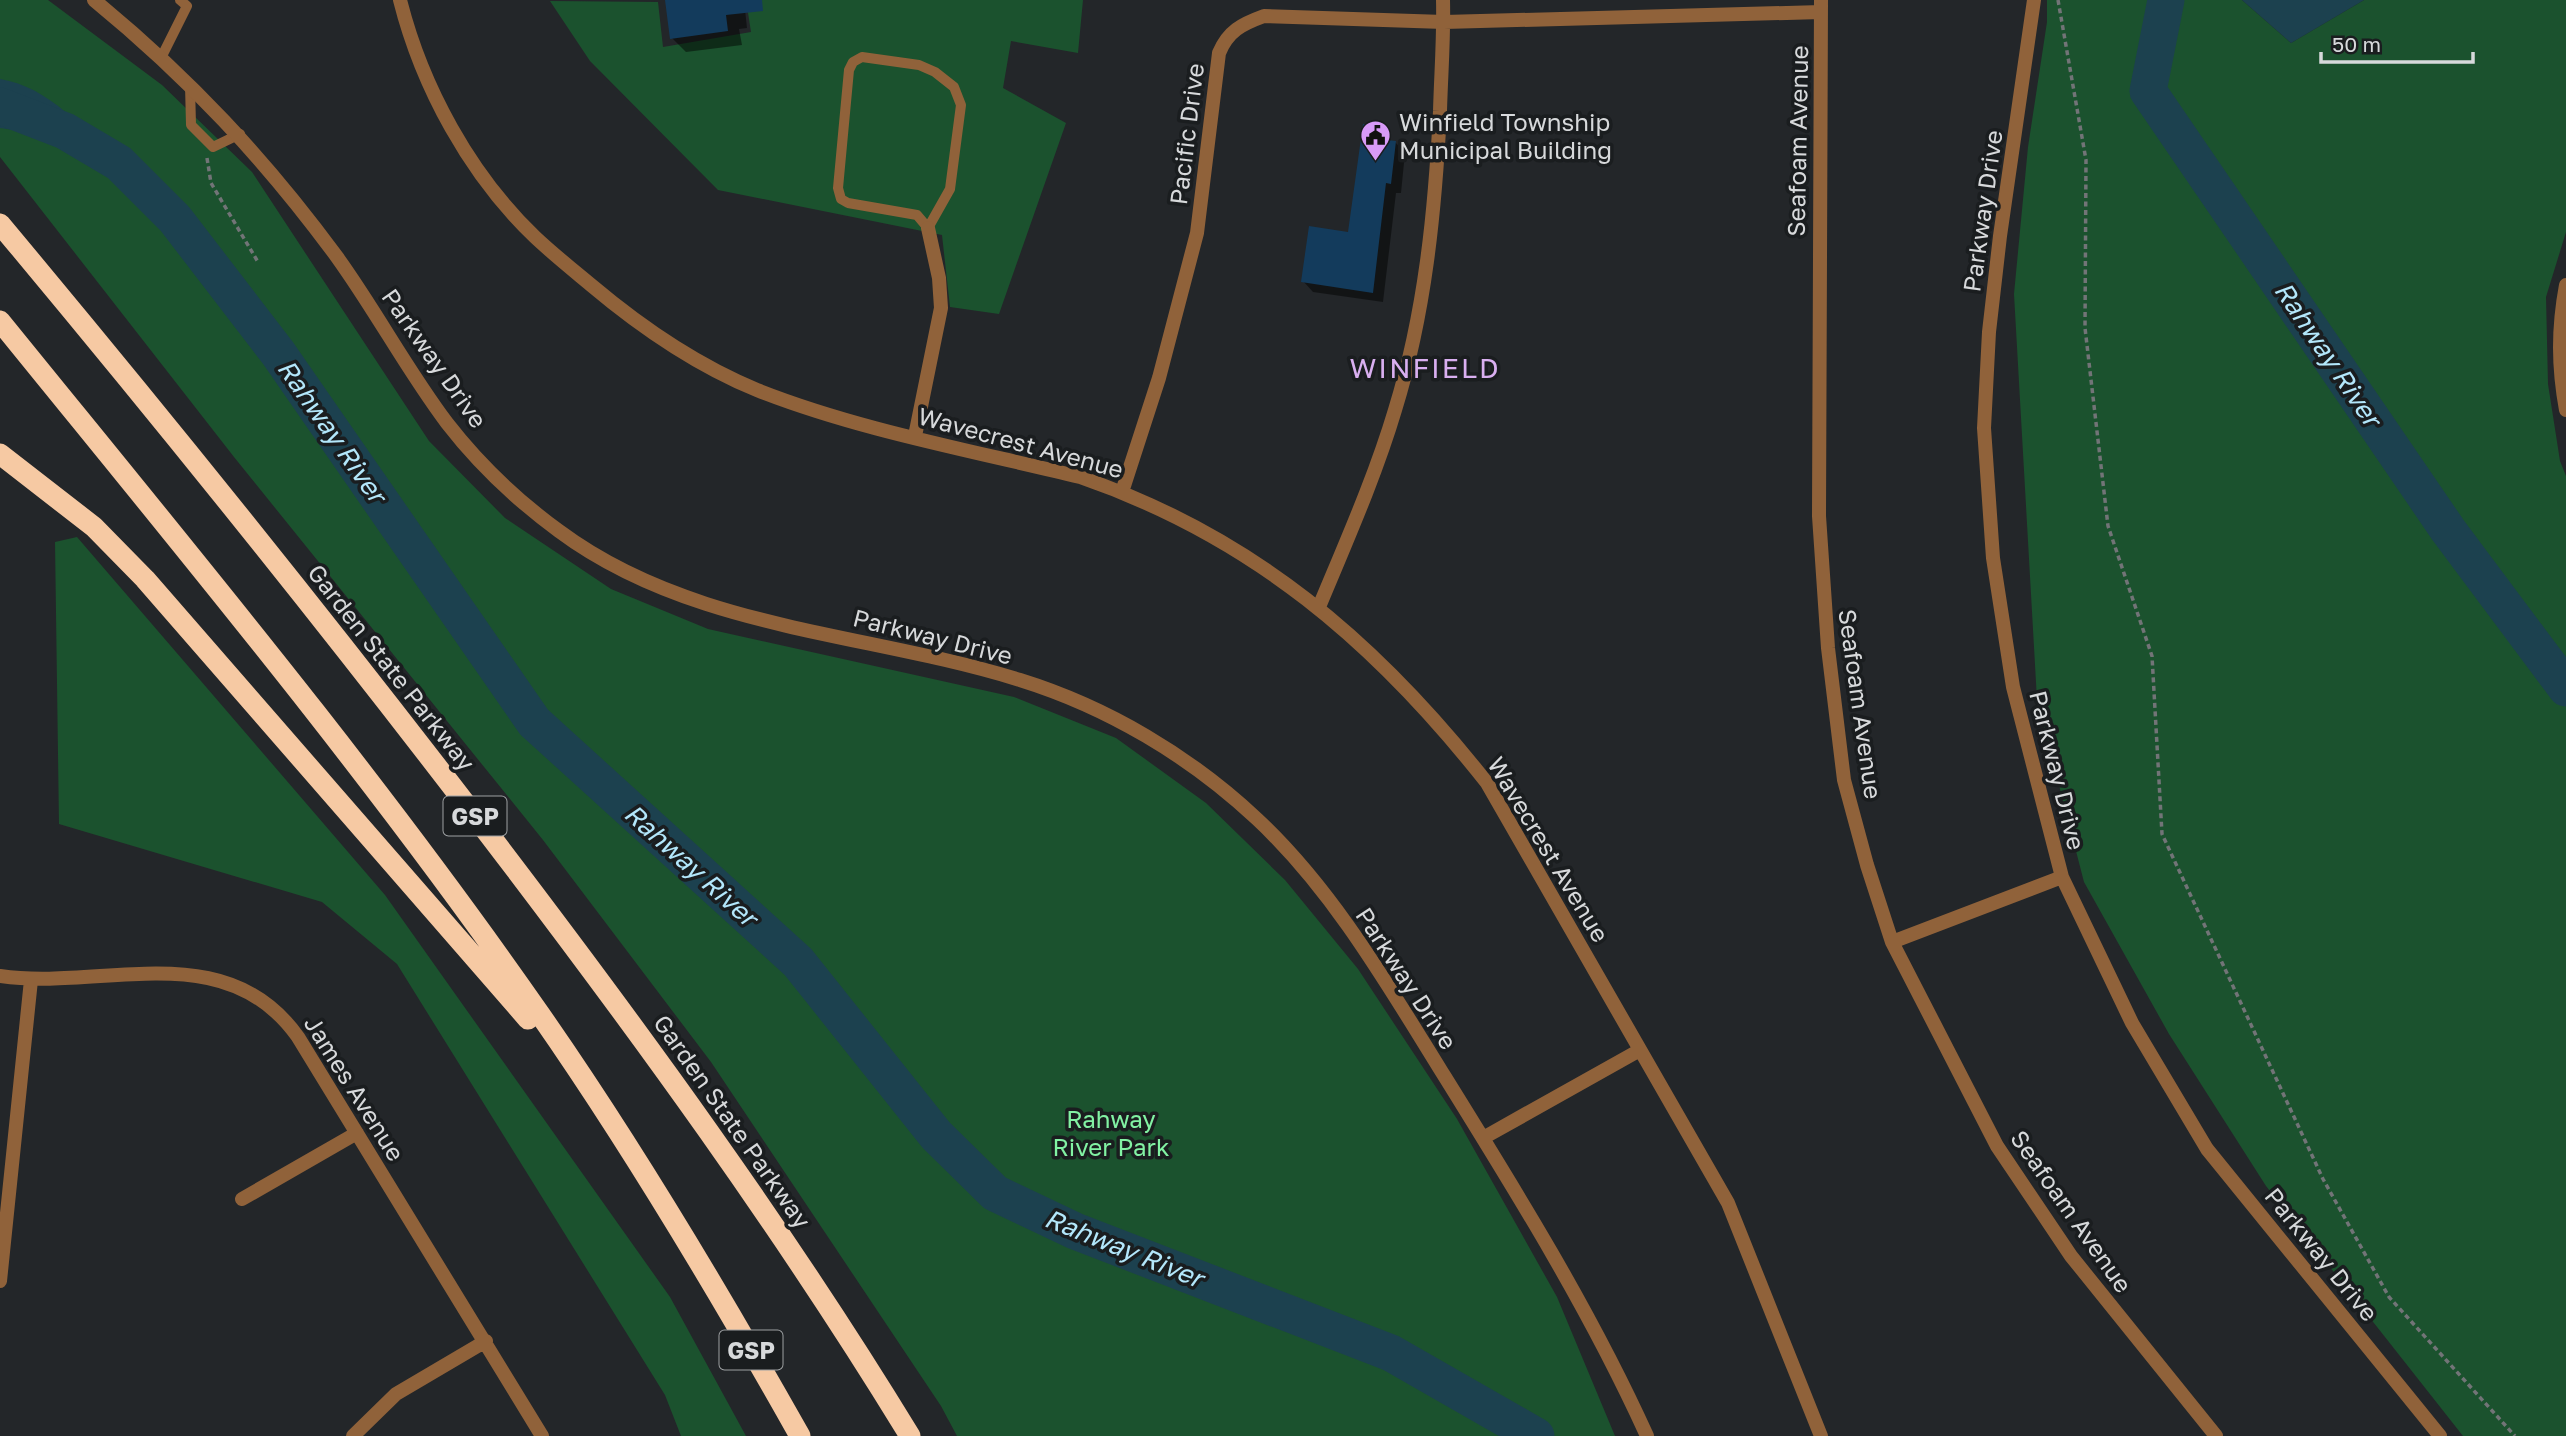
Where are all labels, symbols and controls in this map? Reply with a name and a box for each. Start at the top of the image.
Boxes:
scale bar [2321,21,2473,65]
text: 50 m [2332,31,2381,57]
street label: Seafoam Avenue [1781,45,1813,237]
street label: Pacific Drive [1163,62,1209,206]
place label: Winfield Township Municipal Building [1399,107,1612,164]
public building icon: Winfield Township Municipal Building [1359,118,1393,162]
street label: Parkway Drive [1956,128,2008,294]
water label: Rahway River [2268,276,2390,435]
street label: Parkway Drive [376,283,494,433]
district label: WINFIELD [1349,351,1501,384]
water label: Rahway River [271,353,395,512]
street label: Wavecrest Avenue [915,401,1127,483]
street label: Garden State Parkway [302,558,482,776]
street label: Parkway Drive [850,602,1016,670]
street label: Seafoam Avenue [1833,607,1889,801]
street label: Parkway Drive [2024,687,2092,853]
street label: Wavecrest Avenue [1482,751,1616,947]
road number: GSP [444,796,506,836]
water label: Rahway River [618,797,766,935]
street label: Parkway Drive [1350,902,1464,1054]
street label: Garden State Parkway [648,1009,818,1233]
street label: James Avenue [299,1010,411,1166]
park label: Rahway River Park [1053,1104,1169,1161]
street label: Seafoam Avenue [2005,1124,2139,1298]
street label: Parkway Drive [2259,1181,2385,1327]
water label: Rahway River [1041,1202,1211,1295]
road number: GSP [720,1330,782,1370]

